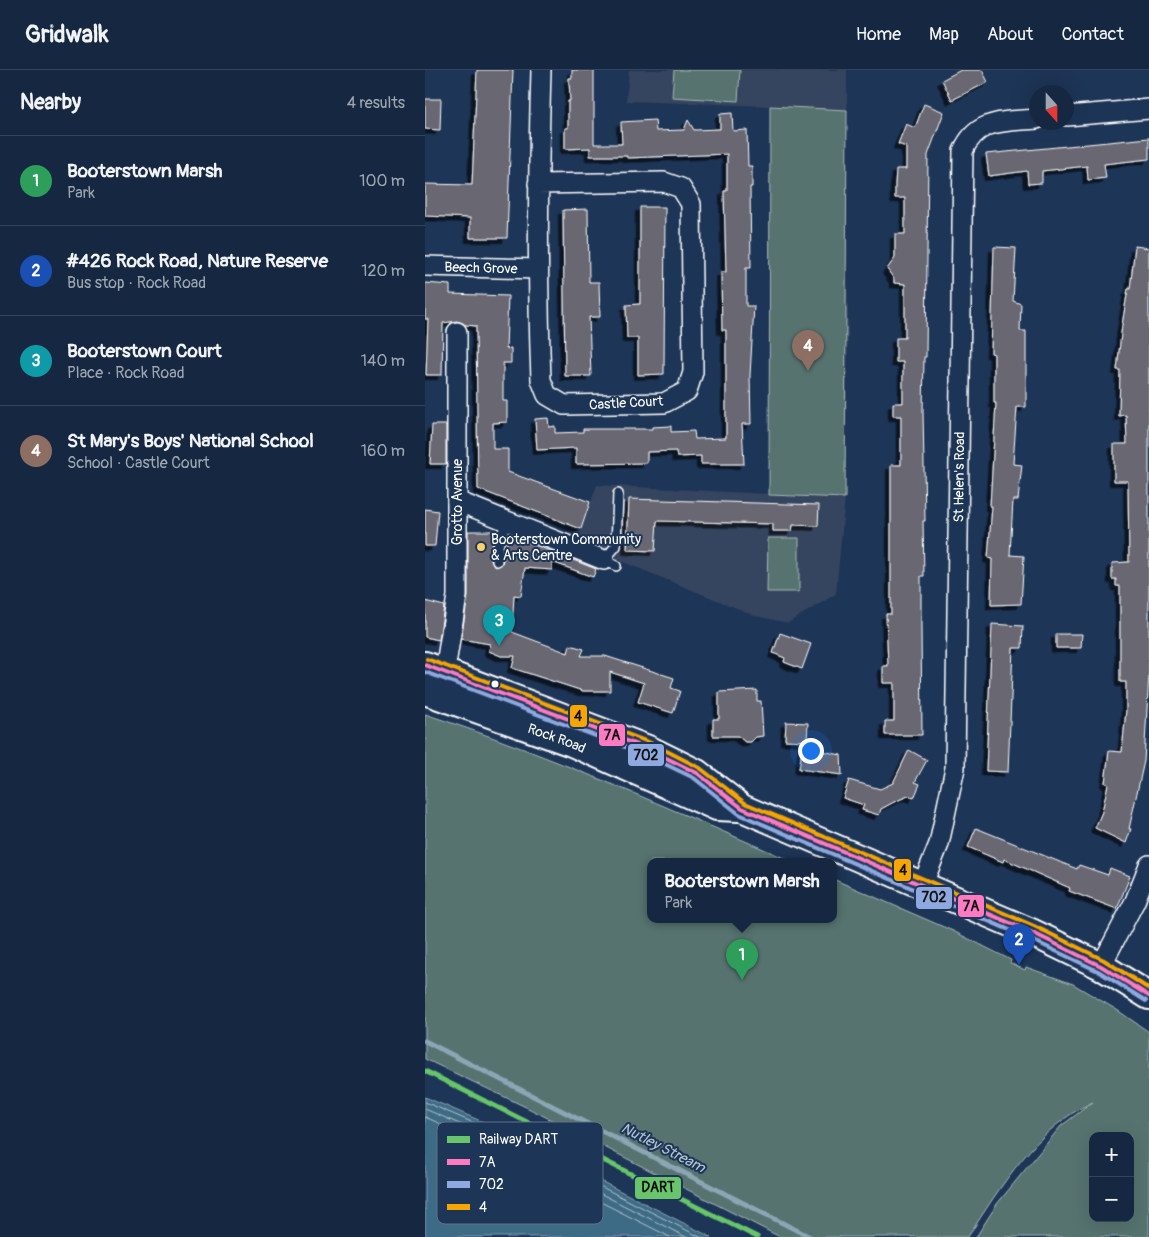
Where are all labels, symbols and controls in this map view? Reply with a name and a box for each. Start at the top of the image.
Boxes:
text: Gridwalk [25,20,109,49]
text: Home [856,23,901,46]
text: Map [929,23,959,46]
text: About [987,23,1033,46]
text: Contact [1061,23,1124,46]
north arrow [1029,85,1074,130]
text: Nearby [20,89,81,116]
text: 4 results [347,93,405,113]
text: Booterstown Marsh [67,159,223,183]
text: 1 [33,171,39,191]
text: 100 m [359,171,405,191]
text: Park [67,183,95,203]
text: #426 Rock Road, Nature Reserve [67,249,328,273]
street label: Beech Grove [444,258,518,277]
text: 2 [32,261,40,281]
text: 120 m [361,261,405,281]
text: Bus stop · Rock Road [67,273,206,293]
pin: 4 [792,330,824,371]
text: Booterstown Court [67,339,222,363]
text: 3 [32,351,40,371]
text: 140 m [361,351,405,371]
text: Place · Rock Road [67,363,184,383]
street label: Castle Court [589,393,664,413]
text: St Mary's Boys' National School [67,429,314,453]
street label: St Helen's Road [950,431,968,523]
text: 4 [31,441,41,461]
text: 160 m [361,441,405,461]
text: School · Castle Court [67,453,210,473]
street label: Grotto Avenue [449,459,466,545]
place label: Booterstown Community & Arts Centre [491,531,641,564]
marker: Booterstown Community & Arts Centre [475,541,487,553]
pin: 3 [483,605,515,646]
unlabelled marker [490,679,500,689]
line badge: 4 [569,704,588,728]
text: 4 [574,708,583,725]
street label: Rock Road [526,720,589,757]
line badge: 7A [598,723,626,747]
text: 7A [604,727,620,744]
your location [798,738,824,764]
line badge: 702 [627,743,665,767]
text: 702 [634,747,659,764]
popup [647,858,837,923]
line badge: 4 [893,858,912,882]
text: 4 [899,862,908,879]
text: Booterstown Marsh [664,869,820,893]
line badge: 702 [915,886,953,910]
text: 702 [922,889,947,906]
text: Park [664,893,692,913]
line badge: 7A [957,894,985,918]
text: 7A [963,898,979,915]
pin: 2 [1003,924,1035,965]
pin: 1 [726,939,758,980]
water label: Nutley Stream [618,1119,710,1178]
legend [437,1122,603,1224]
text: Railway DART [479,1131,558,1148]
map controls [1089,1132,1134,1222]
button: + [1089,1132,1134,1177]
text: 7A [479,1154,496,1171]
text: 702 [479,1176,504,1193]
line badge: DART [634,1176,682,1200]
button: − [1089,1177,1134,1222]
text: DART [641,1179,675,1196]
text: 4 [479,1199,487,1216]

